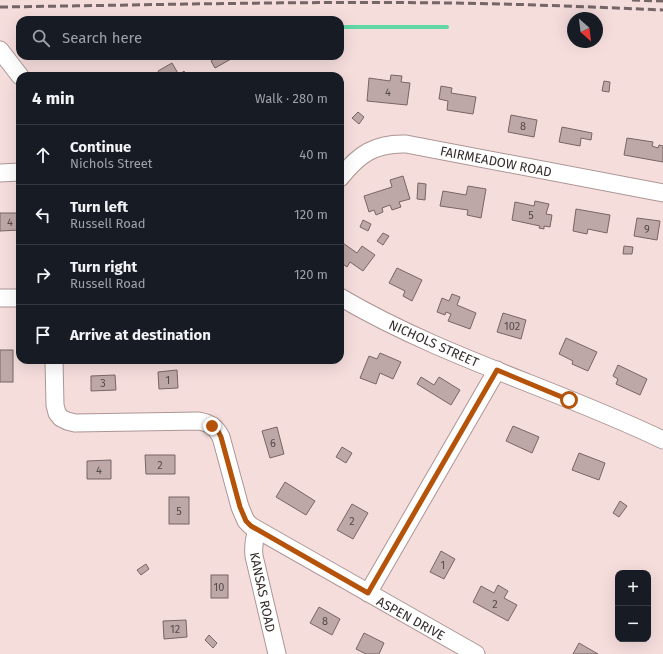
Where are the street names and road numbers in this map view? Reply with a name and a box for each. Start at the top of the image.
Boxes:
street label: FAIRMEADOW ROAD [439,143,553,180]
street label: NICHOLS STREET [387,317,481,370]
street label: KANSAS ROAD [247,551,278,633]
street label: ASPEN DRIVE [374,594,448,643]

